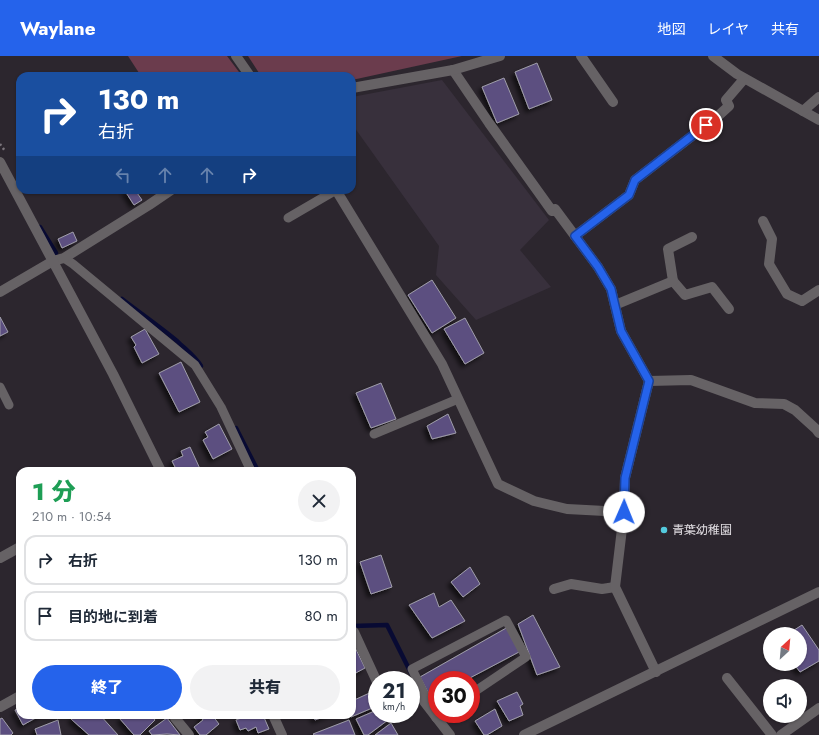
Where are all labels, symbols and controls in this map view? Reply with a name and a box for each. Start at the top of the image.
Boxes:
text: Waylane [20,15,96,42]
text: 地図 [657,19,685,39]
text: レイヤ [707,19,749,39]
text: 共有 [771,19,799,39]
text: 130 m [98,79,180,120]
icon: right [32,88,84,140]
pin [689,108,723,142]
icon: arrive [695,114,717,136]
text: 右折 [98,119,134,145]
icon: left [112,164,134,186]
icon: ahead [154,164,176,186]
icon: ahead [196,164,218,186]
icon: right [238,164,260,186]
text: 1 分 [32,474,76,509]
button: close [298,480,340,522]
position arrow [603,491,645,533]
text: 210 m · 10:54 [32,507,111,526]
place label: 青葉幼稚園 [672,521,732,539]
marker: 青葉幼稚園 [659,525,669,535]
icon: right [34,549,56,571]
text: 130 m [298,549,338,571]
text: 右折 [68,550,98,572]
icon: arrive [34,605,56,627]
text: 80 m [305,605,338,627]
text: 目的地に到着 [68,606,158,628]
north arrow [763,627,807,671]
map controls [763,627,807,723]
button: 終了 [32,665,182,711]
button: 共有 [190,665,340,711]
speed limit sign: 30 [428,671,480,723]
text: 21 [382,677,406,706]
button: sound [763,679,807,723]
text: km/h [383,699,405,714]

